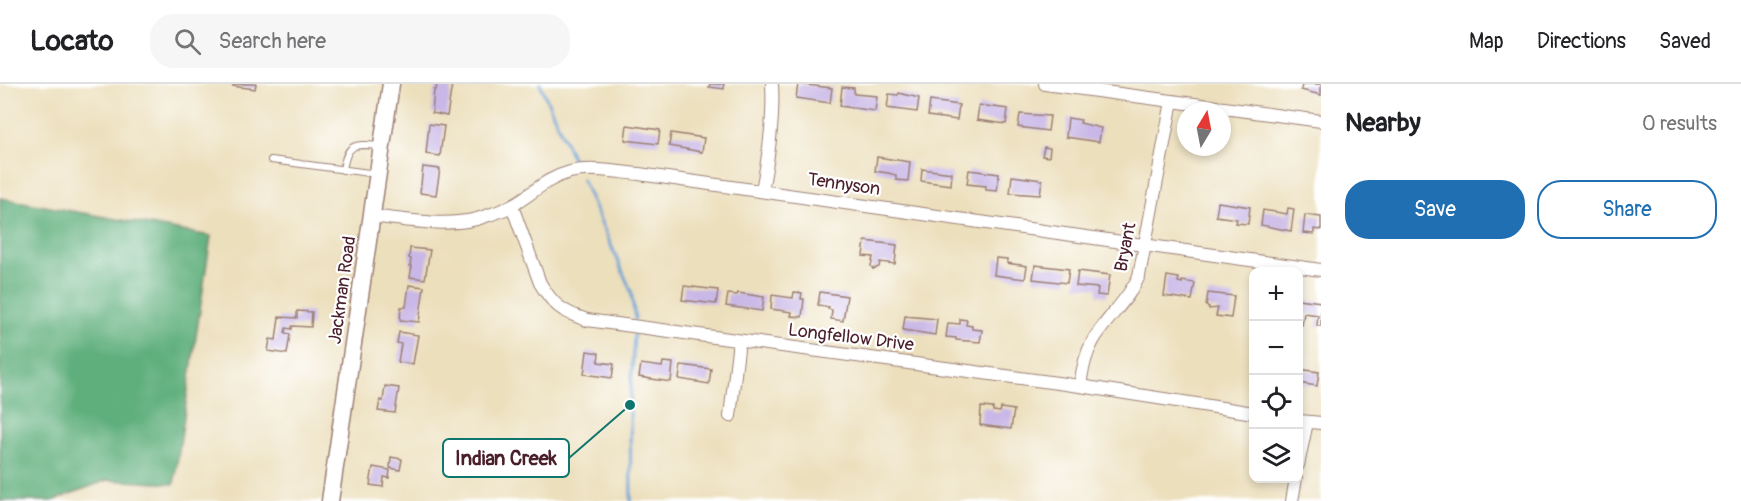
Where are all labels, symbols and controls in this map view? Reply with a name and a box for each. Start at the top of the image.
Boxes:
search box [150,14,570,68]
text: Locato [30,24,114,59]
icon: search [171,25,204,58]
text: Search here [219,27,326,55]
text: Map [1469,28,1504,55]
text: Directions [1537,28,1626,55]
text: Saved [1659,28,1711,55]
north arrow [1177,102,1231,156]
text: Nearby [1345,107,1421,139]
text: 0 results [1642,111,1717,136]
street label: Tennyson [806,168,882,201]
button: Save [1345,180,1525,239]
button: Share [1537,180,1717,239]
street label: Bryant [1109,220,1142,274]
street label: Jackman Road [324,235,361,346]
map controls [1249,267,1303,483]
button: + [1249,267,1303,321]
street label: Longfellow Drive [787,318,915,357]
button: − [1249,321,1303,375]
button: locate [1249,375,1303,429]
button: layers [1249,429,1303,483]
callout: Indian Creek [443,439,569,477]
text: Indian Creek [455,446,558,471]

